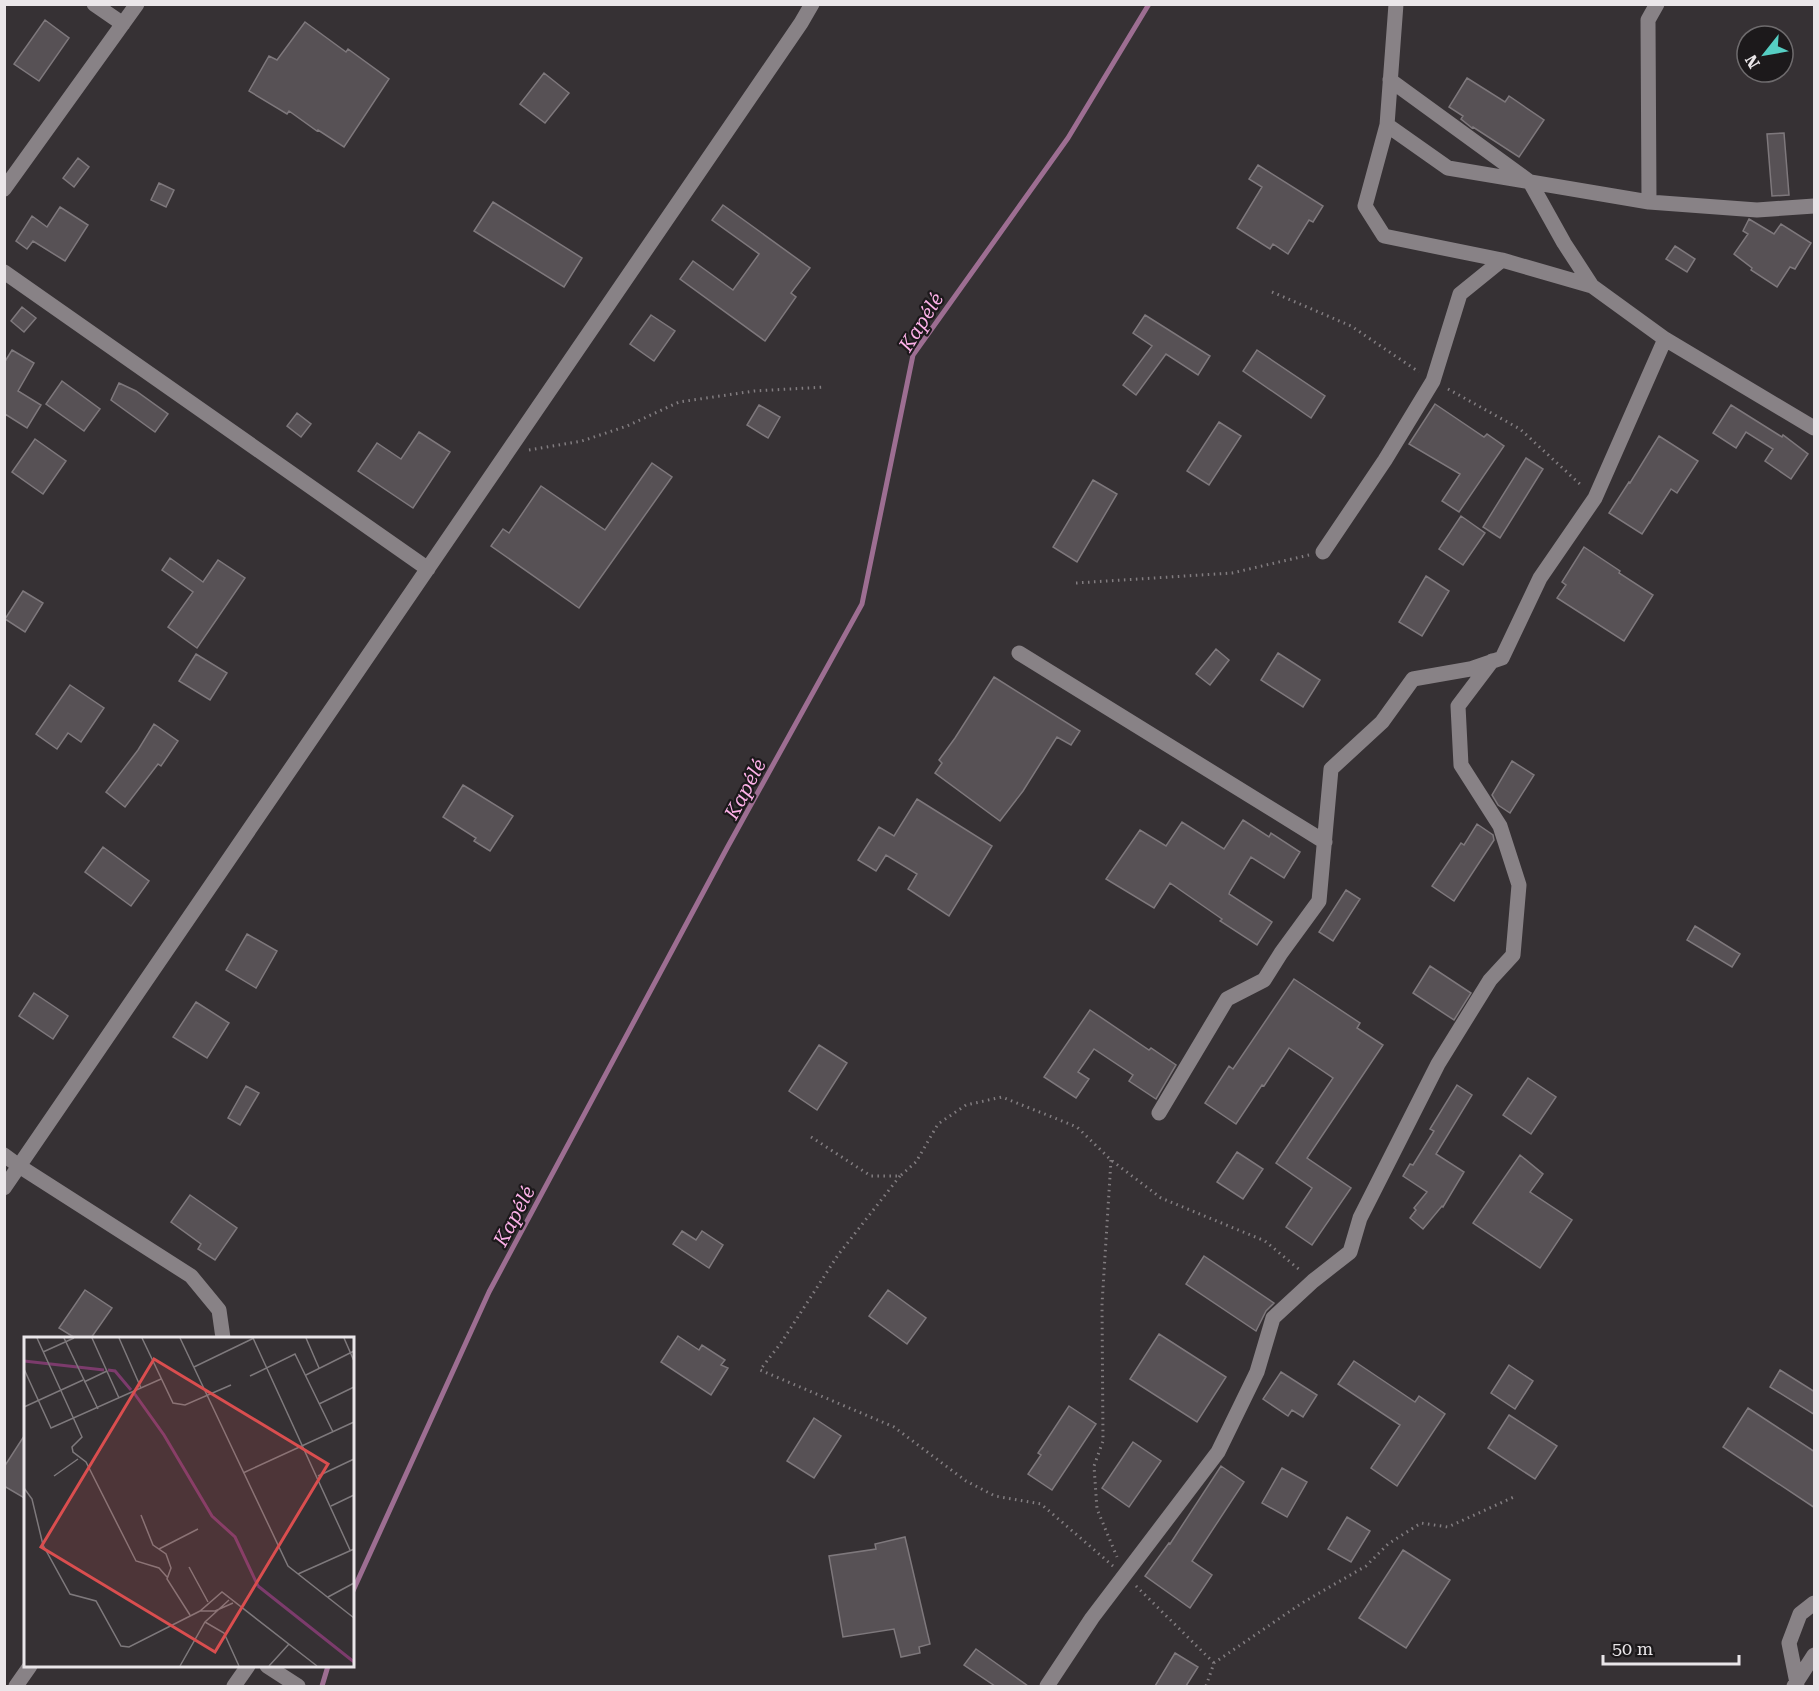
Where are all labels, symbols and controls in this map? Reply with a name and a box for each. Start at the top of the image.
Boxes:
north arrow [1735,24,1795,84]
text: N [1741,51,1764,72]
water label: Kapélé [893,288,948,357]
water label: Kapélé [719,755,771,824]
water label: Kapélé [488,1182,540,1251]
inset map [24,1337,354,1667]
scale bar [1603,1628,1740,1666]
text: 50 m [1612,1638,1653,1659]

